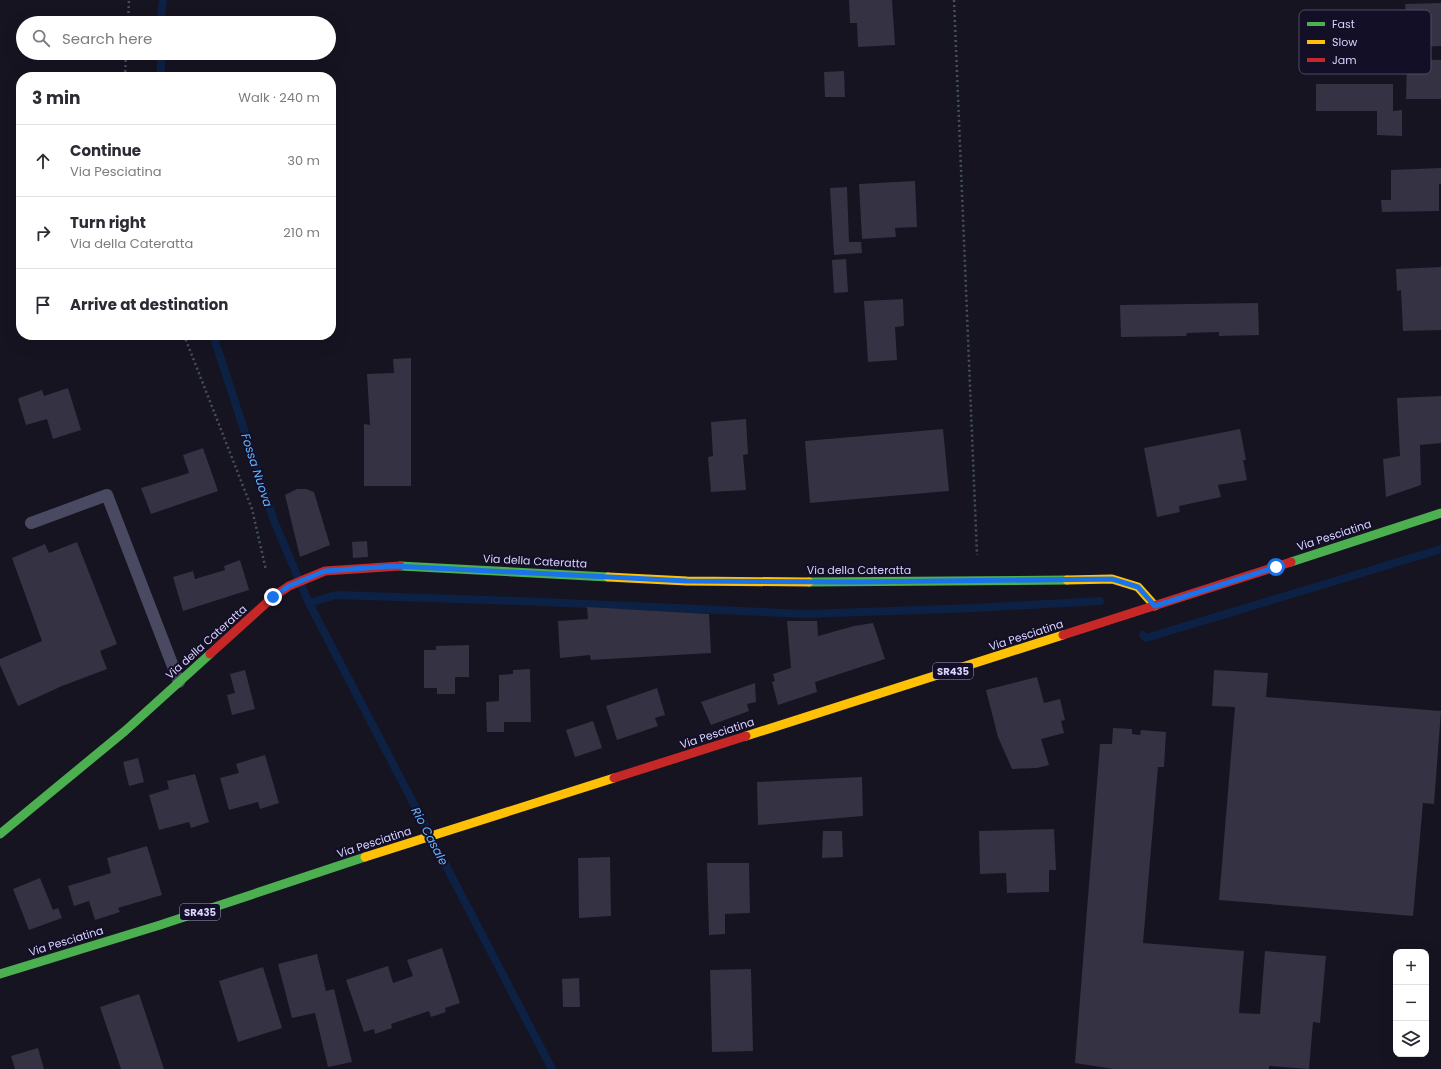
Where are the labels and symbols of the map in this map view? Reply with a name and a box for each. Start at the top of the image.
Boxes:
legend [1299,10,1431,74]
text: Fast [1332,16,1355,32]
text: Slow [1332,34,1357,50]
text: Jam [1332,52,1357,68]
water label: Fossa Nuova [237,431,277,509]
street label: Via Pesciatina [1295,515,1373,555]
street label: Via della Cateratta [483,550,587,572]
route start [1267,558,1285,576]
street label: Via della Cateratta [807,562,911,578]
route end [264,588,282,606]
street label: Via della Cateratta [162,601,250,683]
street label: Via Pesciatina [987,615,1065,655]
road number: SR435 [933,663,973,679]
street label: Via Pesciatina [678,713,756,753]
water label: Rio Casale [408,804,453,869]
street label: Via Pesciatina [335,822,413,862]
road number: SR435 [180,904,220,920]
street label: Via Pesciatina [27,922,105,960]

